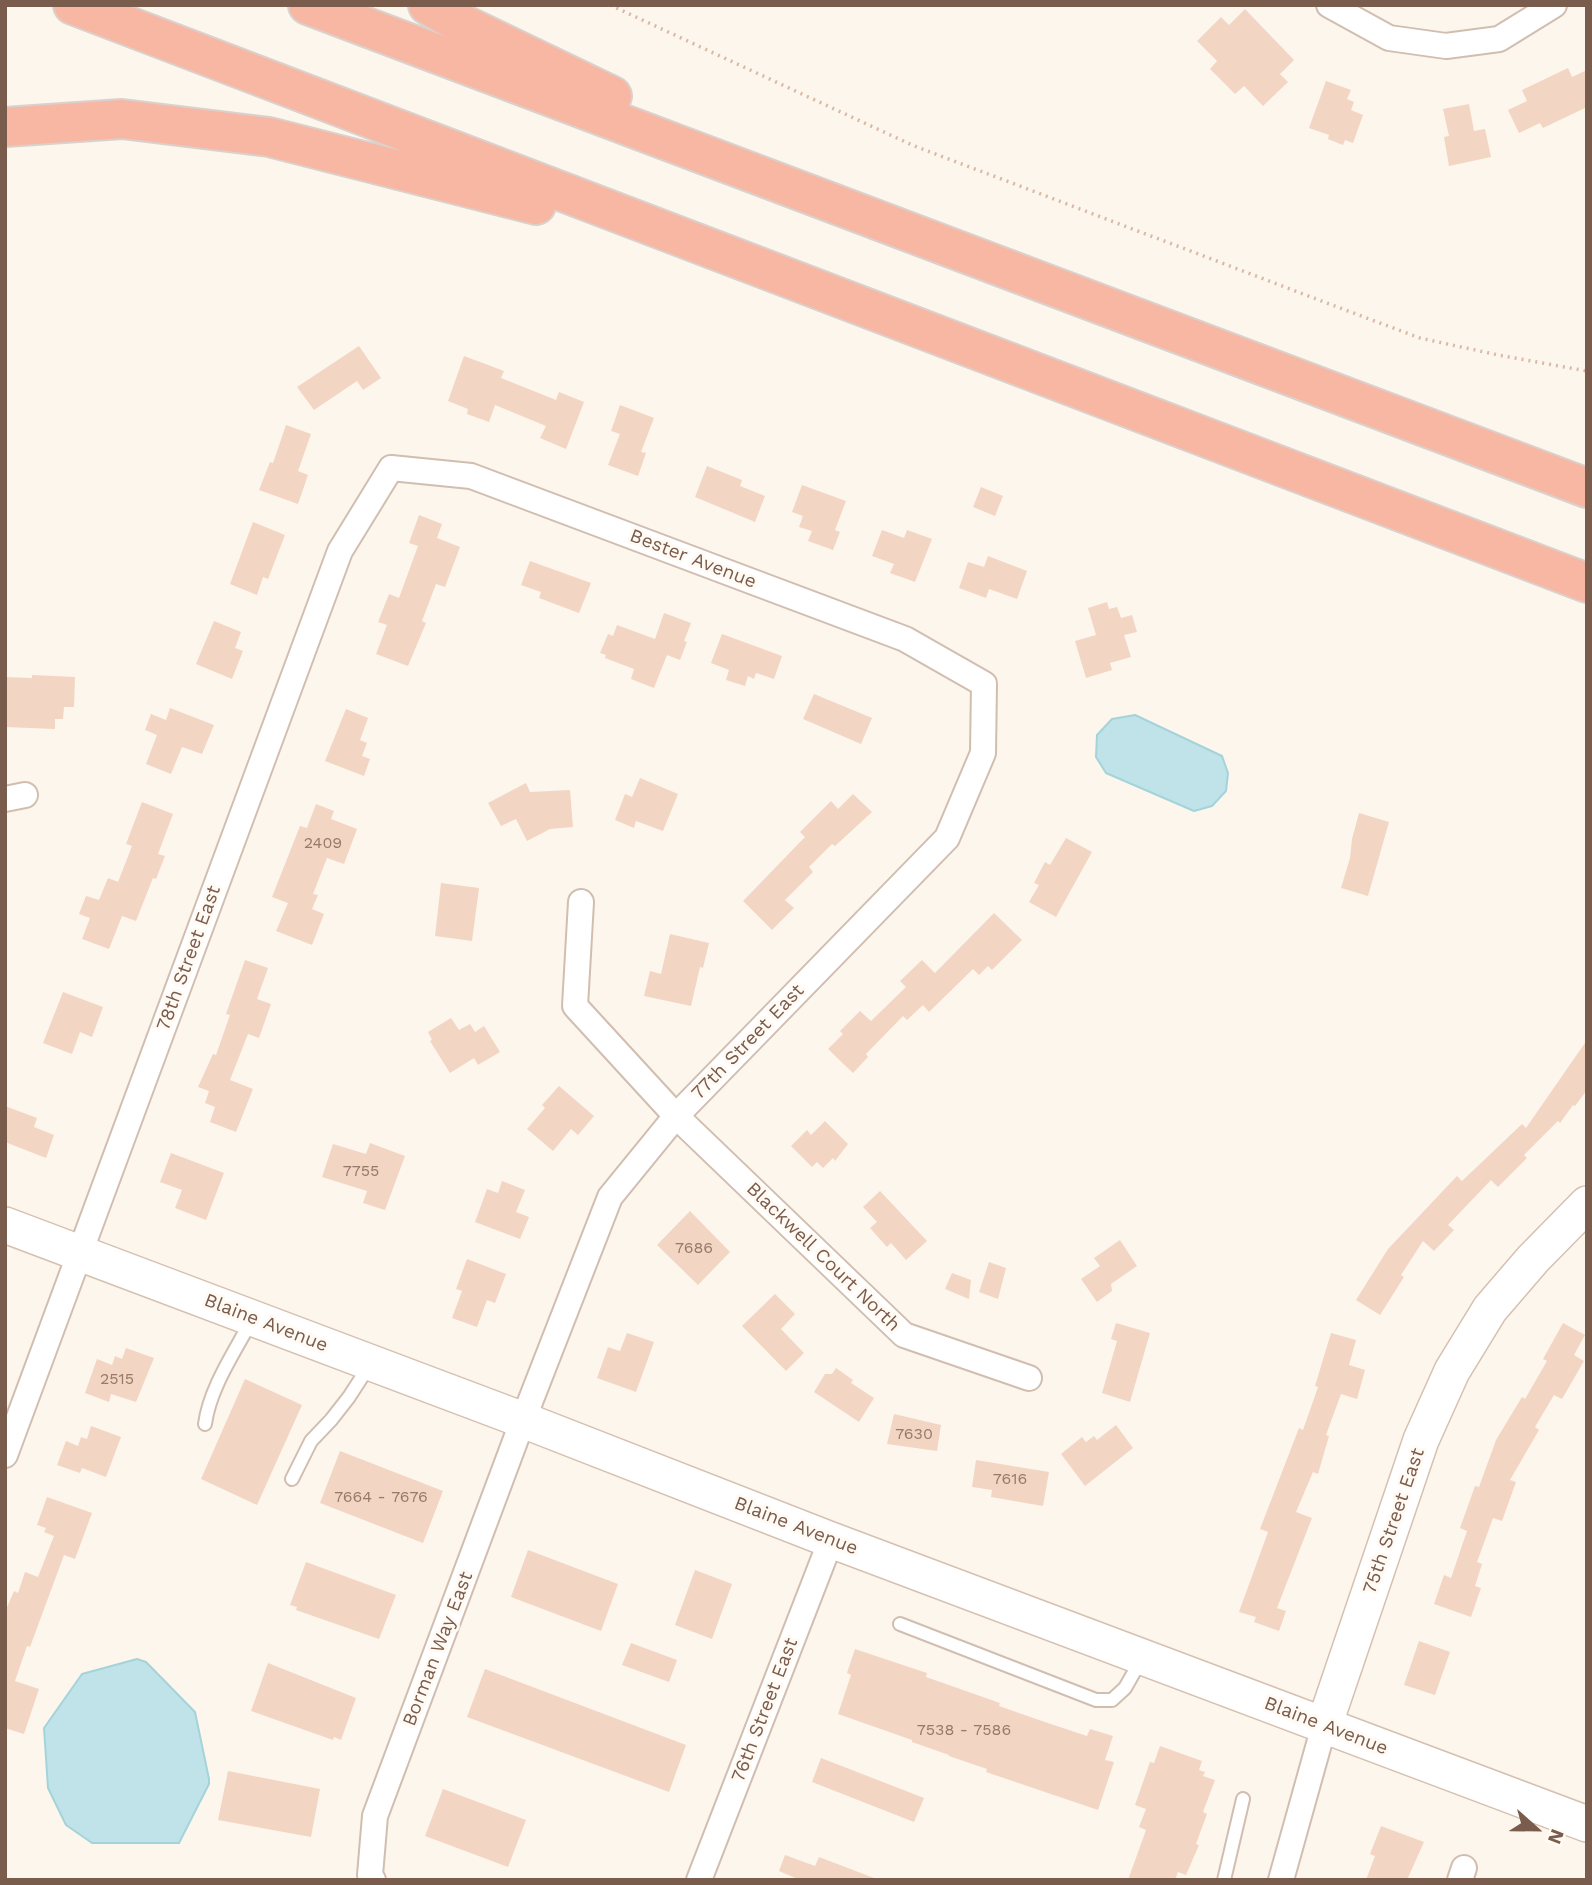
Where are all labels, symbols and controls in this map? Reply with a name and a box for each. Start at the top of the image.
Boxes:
street label: Bester Avenue [626,524,760,594]
house number: 2409 [304,833,342,853]
street label: 78th Street East [152,882,226,1034]
street label: 77th Street East [687,979,809,1105]
house number: 7755 [343,1161,379,1181]
street label: Blackwell Court North [741,1178,905,1336]
house number: 7686 [675,1238,713,1258]
street label: Blaine Avenue [201,1289,331,1357]
house number: 2515 [100,1369,134,1389]
house number: 7630 [895,1424,933,1444]
street label: 75th Street East [1358,1445,1430,1597]
house number: 7616 [993,1469,1027,1489]
house number: 7664 - 7676 [334,1487,428,1507]
street label: Blaine Avenue [731,1492,861,1560]
street label: Borman Way East [398,1569,478,1729]
street label: 76th Street East [727,1635,803,1785]
street label: Blaine Avenue [1261,1692,1391,1760]
house number: 7538 - 7586 [917,1720,1011,1740]
north arrow [1501,1794,1571,1864]
text: N [1543,1826,1569,1847]

